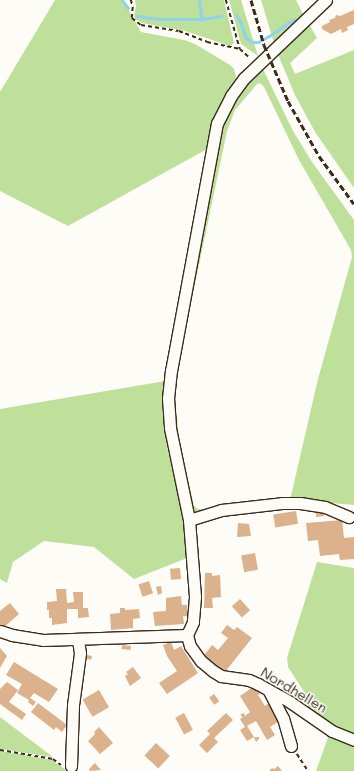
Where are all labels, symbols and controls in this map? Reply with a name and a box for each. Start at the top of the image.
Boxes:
street label: Nordhellen [258,664,330,716]

